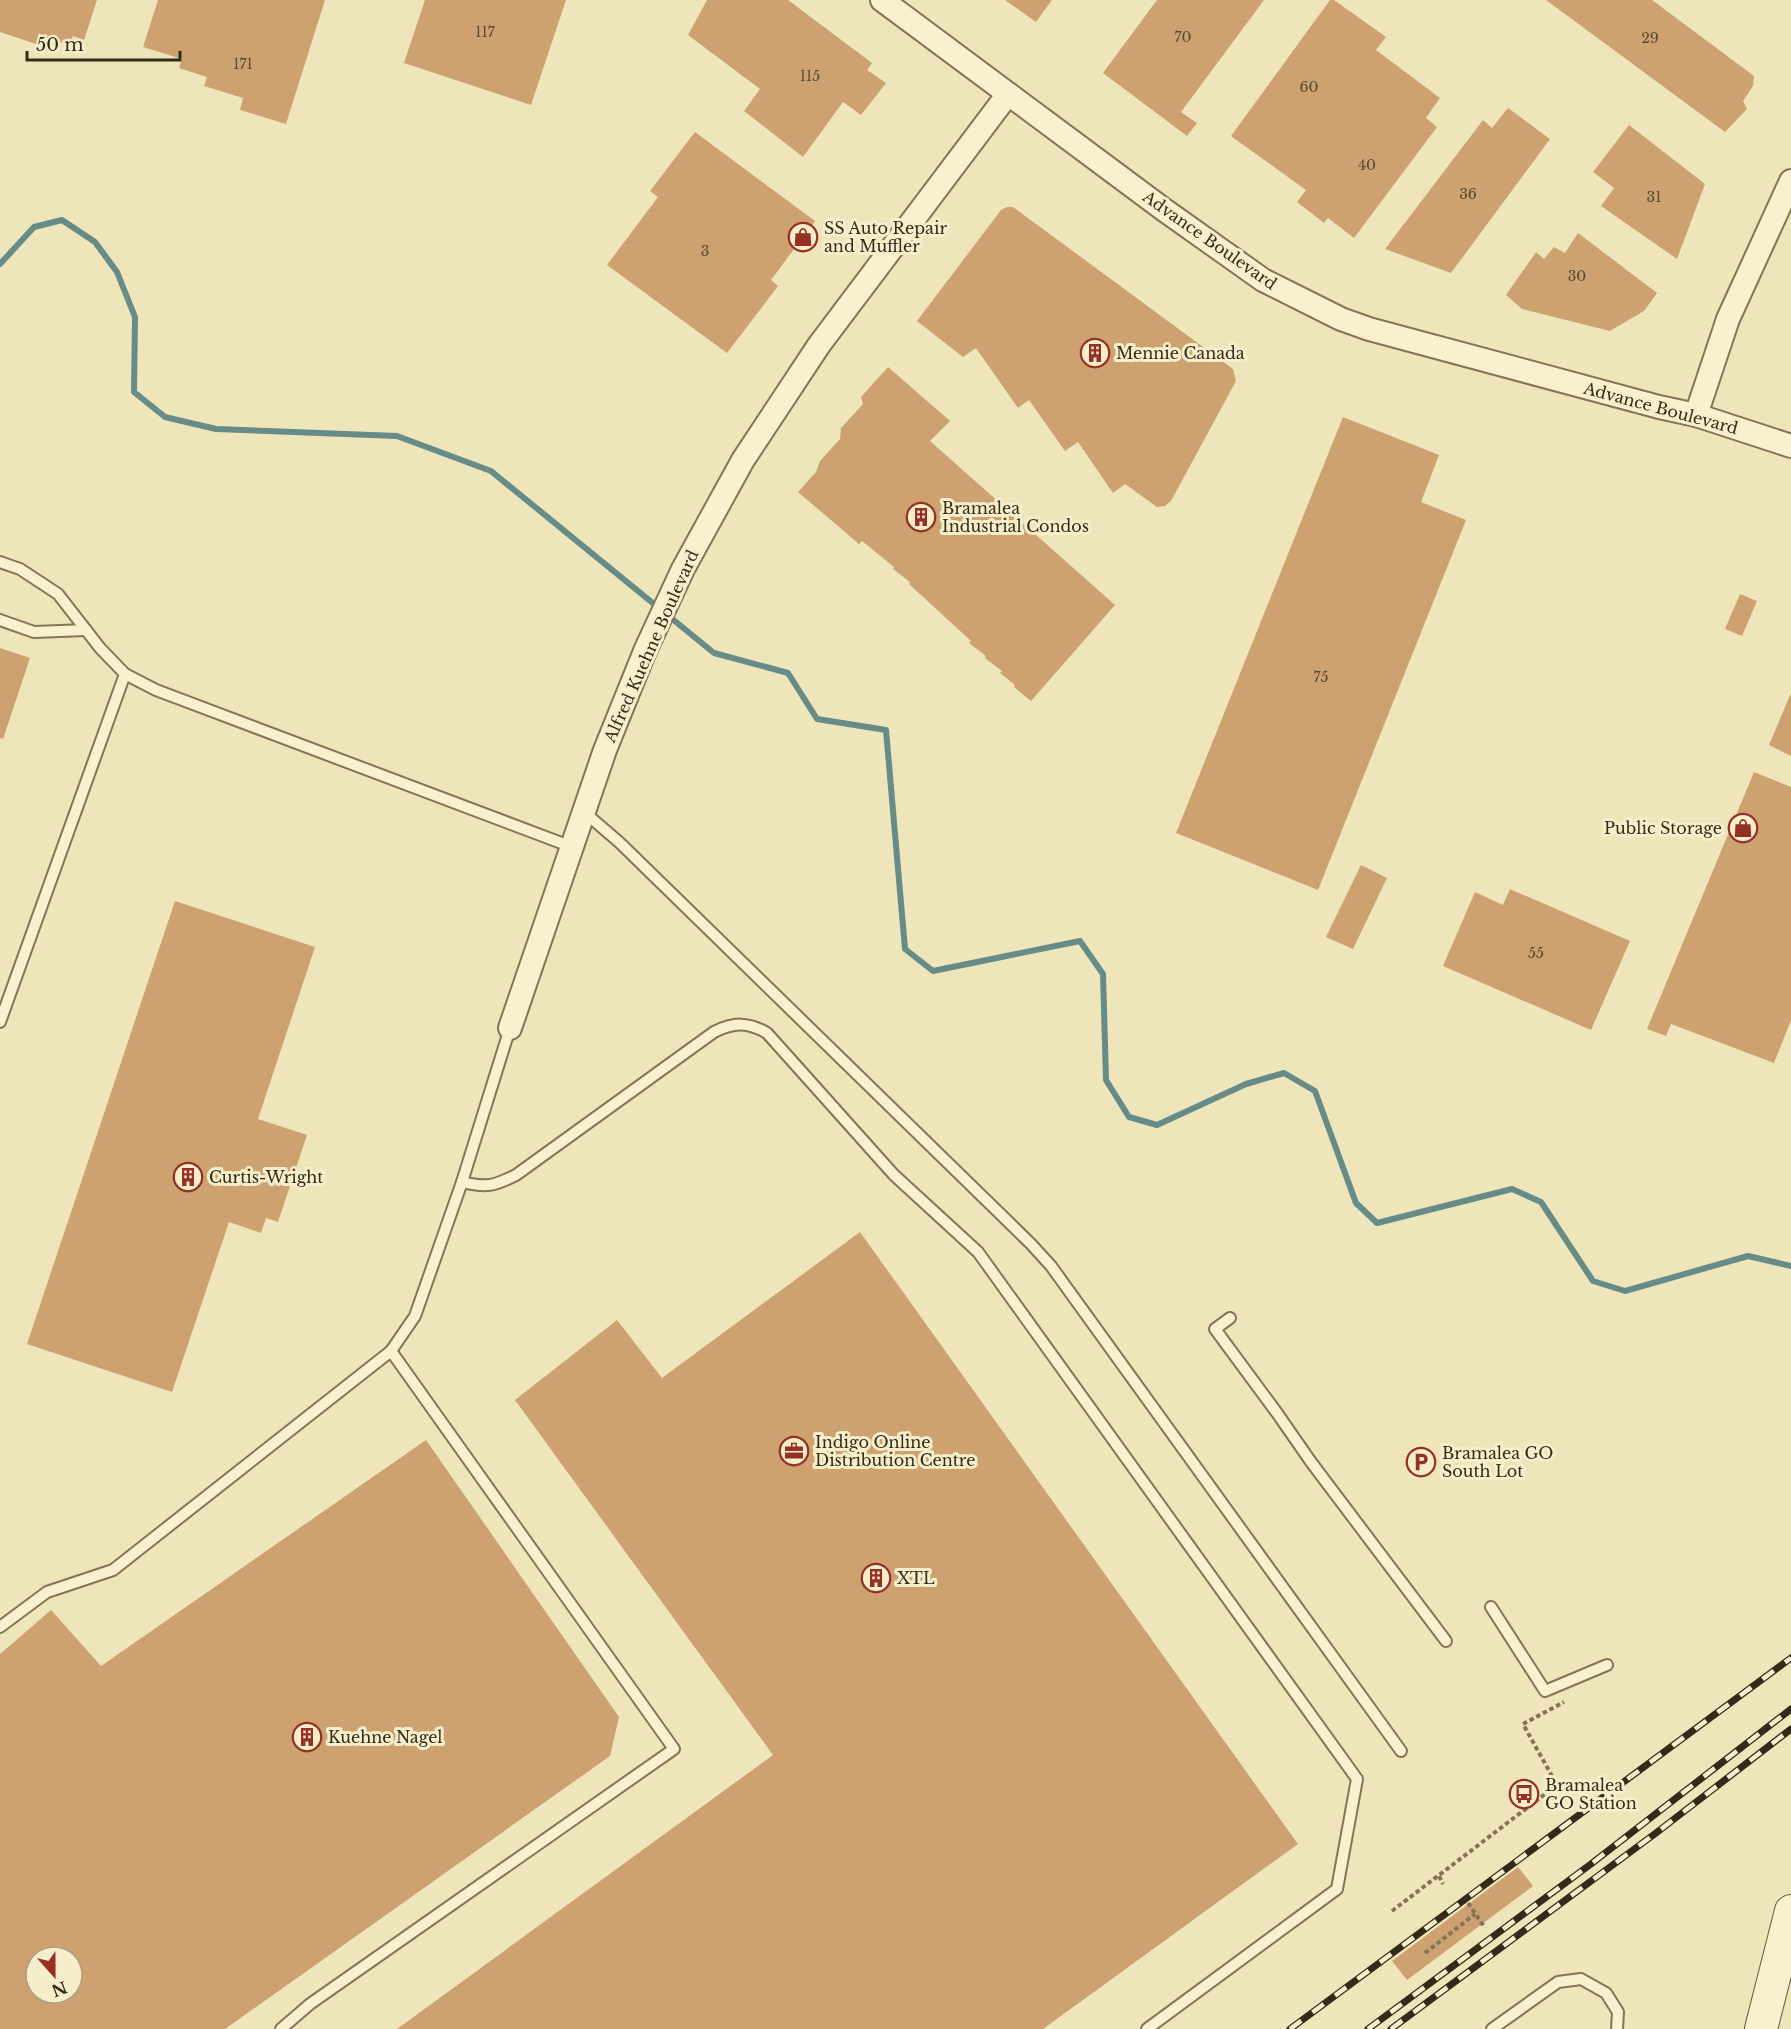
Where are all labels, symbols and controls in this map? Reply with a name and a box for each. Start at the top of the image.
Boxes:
house number: 117 [475,23,496,41]
scale bar [27,24,180,62]
house number: 70 [1174,28,1192,46]
house number: 29 [1641,29,1659,47]
text: 50 m [36,34,84,56]
house number: 171 [233,55,253,73]
house number: 115 [800,67,820,85]
house number: 60 [1300,78,1319,96]
house number: 40 [1358,156,1376,174]
house number: 36 [1459,185,1477,203]
street label: Advance Boulevard [1138,186,1281,294]
house number: 31 [1647,188,1661,206]
place label: SS Auto Repair and Muffler [824,218,947,256]
shop icon: SS Auto Repair and Muffler [787,221,819,253]
house number: 3 [701,242,709,260]
house number: 30 [1568,267,1586,285]
building icon: Mennie Canada [1079,337,1111,369]
place label: Mennie Canada [1116,343,1245,363]
street label: Advance Boulevard [1581,378,1741,438]
place label: Bramalea Industrial Condos [942,498,1089,536]
building icon: Bramalea Industrial Condos [905,501,937,533]
street label: Alfred Kuehne Boulevard [599,547,703,746]
house number: 75 [1314,668,1328,686]
shop icon: Public Storage [1727,812,1759,844]
place label: Public Storage [1604,818,1722,838]
house number: 55 [1528,944,1544,962]
building icon: Curtis-Wright [172,1161,204,1193]
place label: Curtis-Wright [209,1167,323,1187]
place label: Indigo Online Distribution Centre [815,1432,975,1470]
office icon: Indigo Online Distribution Centre [778,1435,810,1467]
place label: Bramalea GO South Lot [1442,1443,1554,1481]
parking icon: Bramalea GO South Lot [1405,1446,1437,1478]
building icon: XTL [860,1562,892,1594]
place label: XTL [897,1568,935,1588]
building icon: Kuehne Nagel [291,1721,323,1753]
place label: Kuehne Nagel [328,1727,443,1747]
place label: Bramalea GO Station [1545,1775,1637,1813]
bus stop icon: Bramalea GO Station [1508,1778,1540,1810]
north arrow [24,1945,84,2005]
text: N [49,1977,70,2001]

